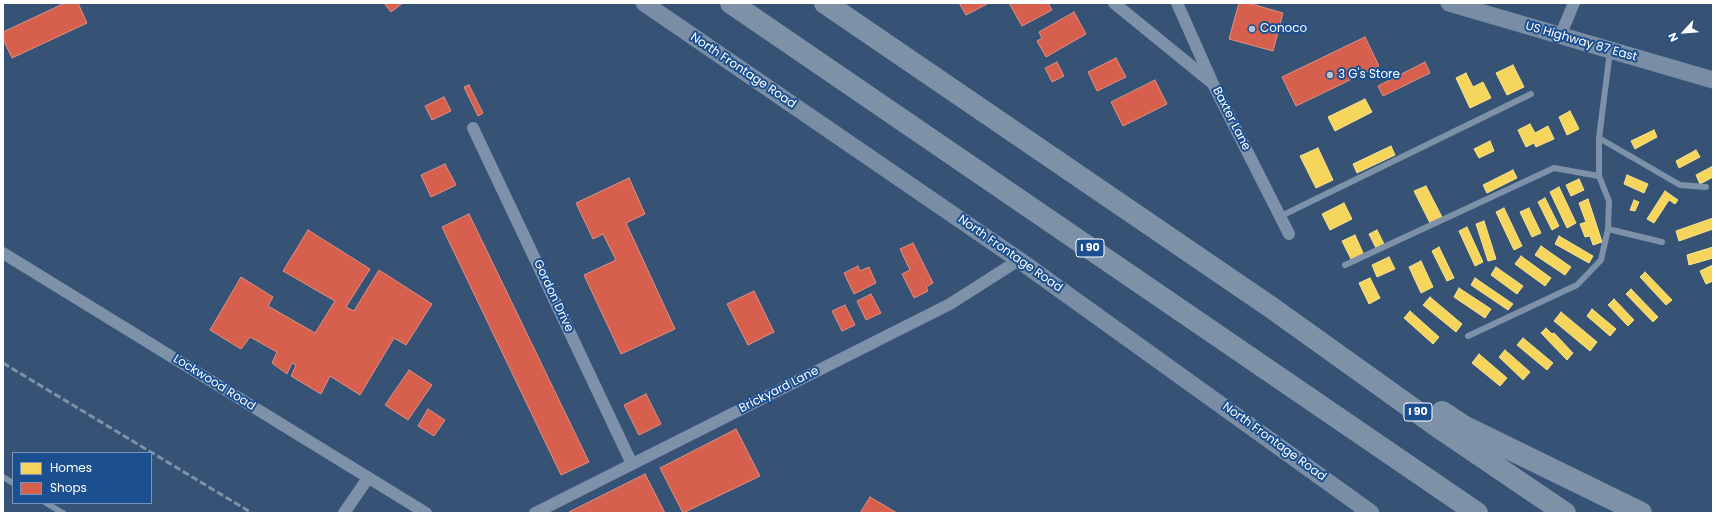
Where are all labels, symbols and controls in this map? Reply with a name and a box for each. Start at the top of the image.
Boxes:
north arrow [1664,12,1704,52]
street label: US Highway 87 East [1523,19,1639,65]
place label: Conoco [1260,22,1307,36]
marker: Conoco [1247,24,1257,34]
street label: North Frontage Road [688,30,798,112]
text: N [1664,30,1682,44]
place label: 3 G's Store [1338,68,1400,82]
marker: 3 G's Store [1325,70,1335,80]
street label: Baxter Lane [1209,85,1253,153]
street label: North Frontage Road [955,212,1065,296]
road number: I 90 [1076,239,1104,257]
street label: Gordon Drive [530,257,576,335]
street label: Lockwood Road [170,352,258,414]
street label: Brickyard Lane [737,364,821,416]
street label: North Frontage Road [1220,400,1328,484]
road number: I 90 [1404,403,1432,421]
legend [12,452,152,504]
text: Homes [50,459,92,476]
text: Shops [50,479,87,496]

